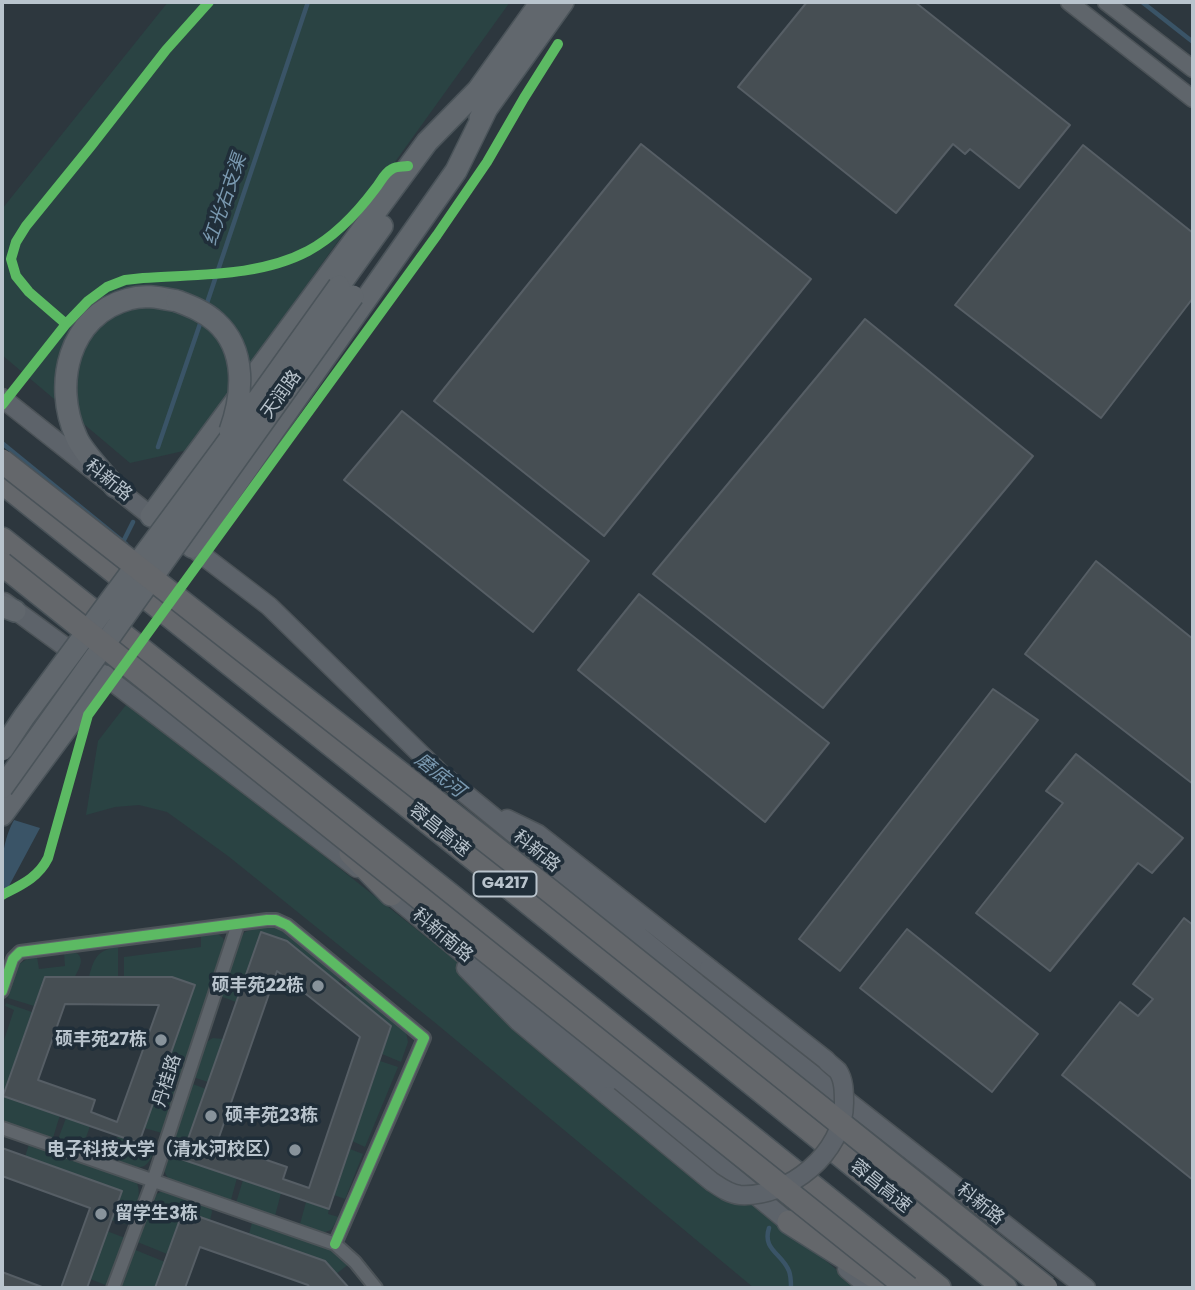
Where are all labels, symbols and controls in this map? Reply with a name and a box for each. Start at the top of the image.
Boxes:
water label: 红光右支渠 [200,151,252,249]
street label: 天润路 [257,367,307,423]
street label: 科新路 [80,456,136,506]
water label: 磨底河 [410,749,468,803]
street label: 蓉昌高速 [404,800,474,862]
street label: 科新路 [508,827,564,877]
road number: G4217 [474,872,536,897]
street label: 科新南路 [407,905,477,967]
place label: 硕丰苑22栋 [211,975,304,997]
marker: 硕丰苑22栋 [310,978,326,994]
place label: 硕丰苑27栋 [55,1029,147,1051]
marker: 硕丰苑27栋 [153,1032,169,1048]
street label: 丹桂路 [149,1052,187,1110]
place label: 硕丰苑23栋 [225,1105,318,1127]
marker: 硕丰苑23栋 [203,1108,219,1124]
place label: 电子科技大学（清水河校区） [47,1139,281,1161]
marker: 电子科技大学（清水河校区） [287,1142,303,1158]
street label: 蓉昌高速 [845,1156,915,1218]
street label: 科新路 [952,1180,1008,1230]
place label: 留学生3栋 [115,1203,198,1225]
marker: 留学生3栋 [93,1206,109,1222]

